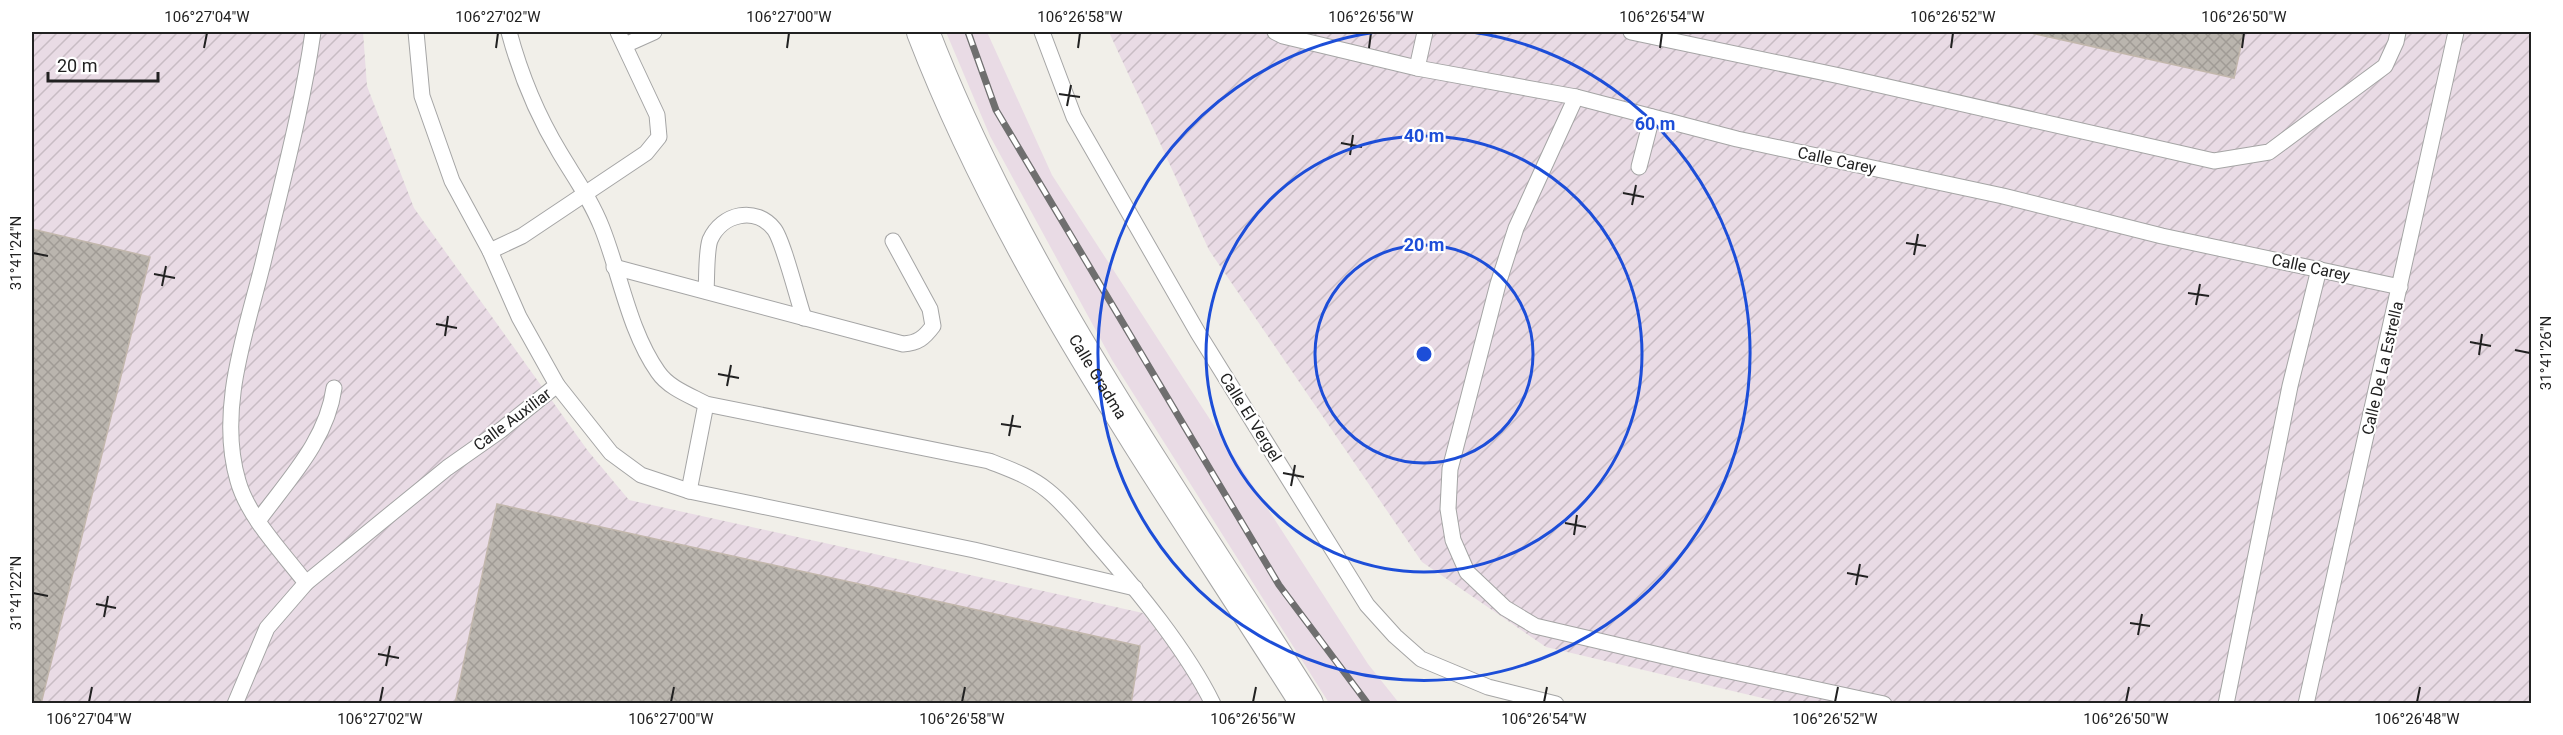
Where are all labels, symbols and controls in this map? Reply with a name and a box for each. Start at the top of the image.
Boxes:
text: 106°27'04"W [164,8,250,26]
text: 106°27'02"W [455,8,541,26]
text: 106°27'00"W [746,8,832,26]
text: 106°26'58"W [1037,8,1123,26]
text: 106°26'56"W [1328,8,1414,26]
text: 106°26'54"W [1619,8,1705,26]
text: 106°26'52"W [1910,8,1996,26]
text: 106°26'50"W [2201,8,2287,26]
scale bar [48,45,158,83]
text: 20 m [57,55,97,76]
text: 60 m [1635,113,1675,134]
text: 40 m [1404,125,1444,146]
street label: Calle Carey [1796,143,1878,178]
text: 31°41'24"N [7,216,25,290]
text: 20 m [1404,234,1444,255]
street label: Calle Carey [2270,250,2352,285]
street label: Calle De La Estrella [2358,300,2407,437]
text: 31°41'26"N [2537,316,2555,390]
street label: Calle Gradma [1065,331,1131,423]
centre of rings [1414,344,1434,364]
street label: Calle El Vergel [1216,369,1285,465]
street label: Calle Auxiliar [470,384,555,455]
text: 31°41'22"N [7,556,25,630]
text: 106°27'04"W [46,710,132,728]
text: 106°27'02"W [337,710,423,728]
text: 106°27'00"W [628,710,714,728]
text: 106°26'58"W [919,710,1005,728]
text: 106°26'56"W [1210,710,1296,728]
text: 106°26'54"W [1501,710,1587,728]
text: 106°26'52"W [1792,710,1878,728]
text: 106°26'50"W [2083,710,2169,728]
text: 106°26'48"W [2374,710,2460,728]

